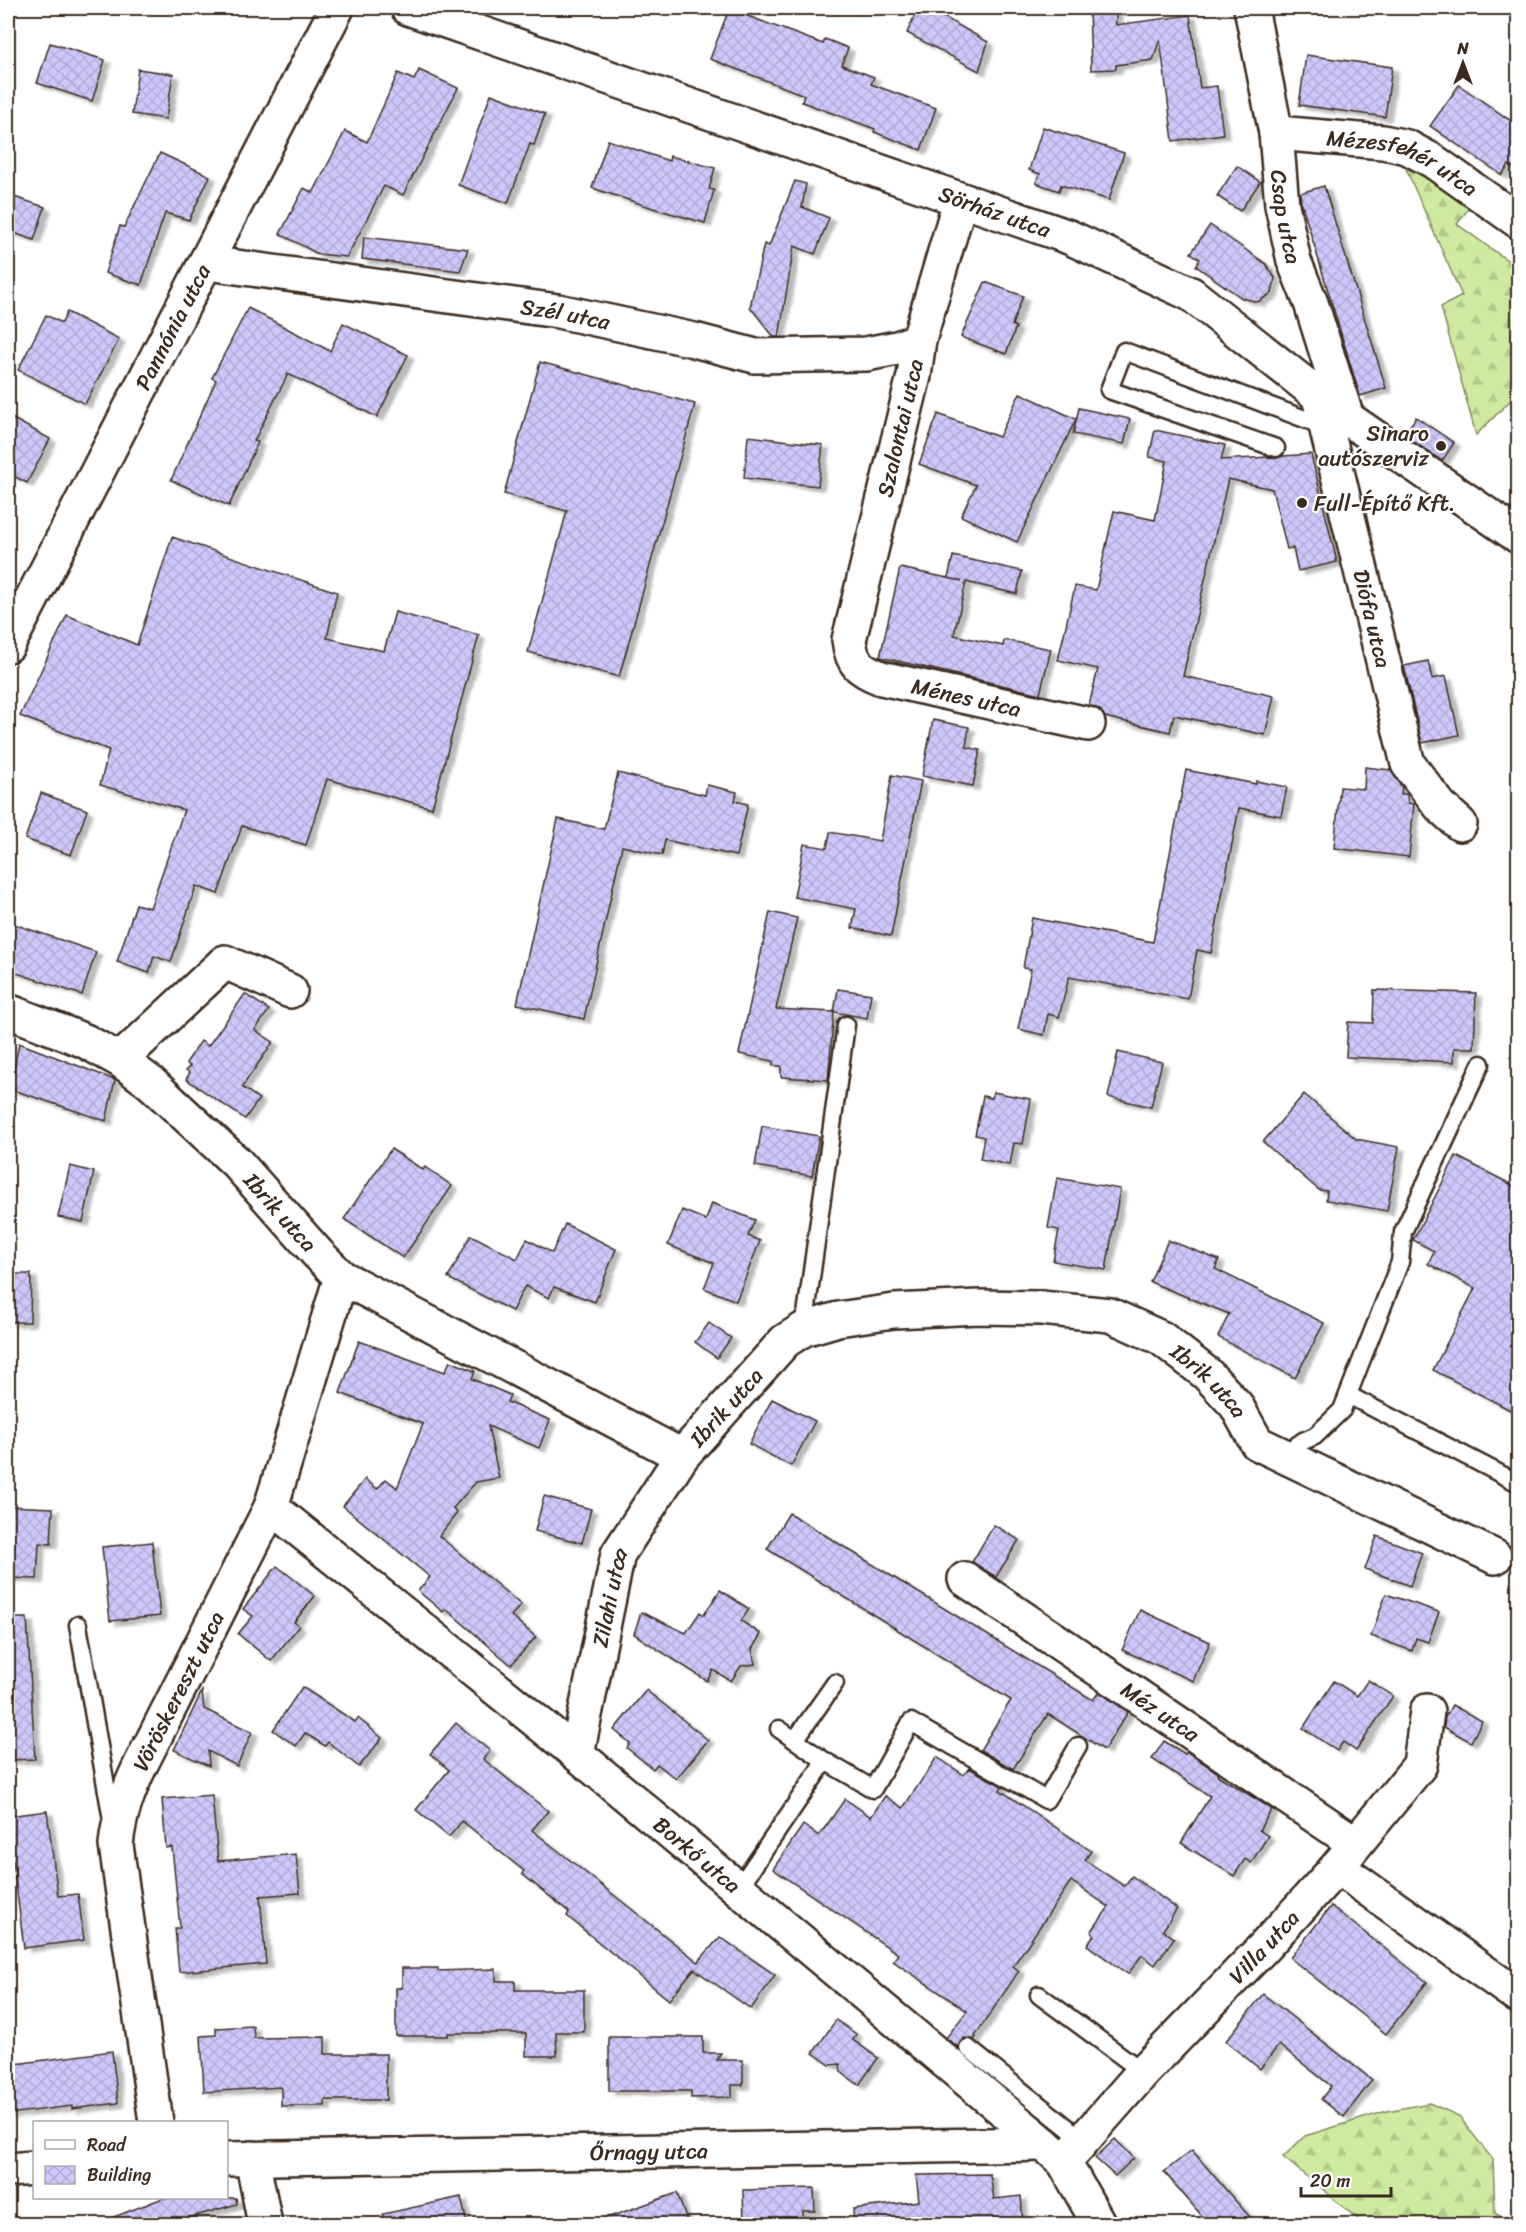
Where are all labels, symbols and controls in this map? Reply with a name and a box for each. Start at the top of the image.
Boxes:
north arrow [1433,33,1493,93]
text: N [1456,34,1469,63]
street label: Mézesfehér utca [1325,118,1487,207]
street label: Csap utca [1260,168,1314,268]
street label: Sörház utca [933,174,1057,249]
street label: Pannónia utca [123,256,222,397]
street label: Szél utca [518,287,615,341]
street label: Szalontai utca [865,355,935,501]
place label: Sinaro autószerviz [1318,414,1430,478]
marker: Sinaro autószerviz [1434,439,1448,453]
place label: Full-Építő Kft. [1314,484,1456,523]
marker: Full-Építő Kft. [1295,496,1309,510]
street label: Diófa utca [1342,565,1404,672]
street label: Ménes utca [908,666,1025,728]
street label: Ibrik utca [233,1162,327,1261]
street label: Ibrik utca [1161,1332,1259,1425]
street label: Ibrik utca [678,1358,773,1457]
street label: Zilahi utca [580,1537,638,1651]
street label: Vöröskereszt utca [121,1604,235,1778]
street label: Méz utca [1113,1670,1209,1753]
street label: Borkő utca [644,1806,750,1903]
street label: Villa utca [1218,1900,1309,1993]
legend [33,2121,228,2199]
text: Road [87,2129,127,2161]
street label: Őrnagy utca [590,2131,708,2172]
text: Building [87,2159,151,2191]
scale bar [1301,2160,1391,2198]
text: 20 m [1310,2165,1350,2197]

